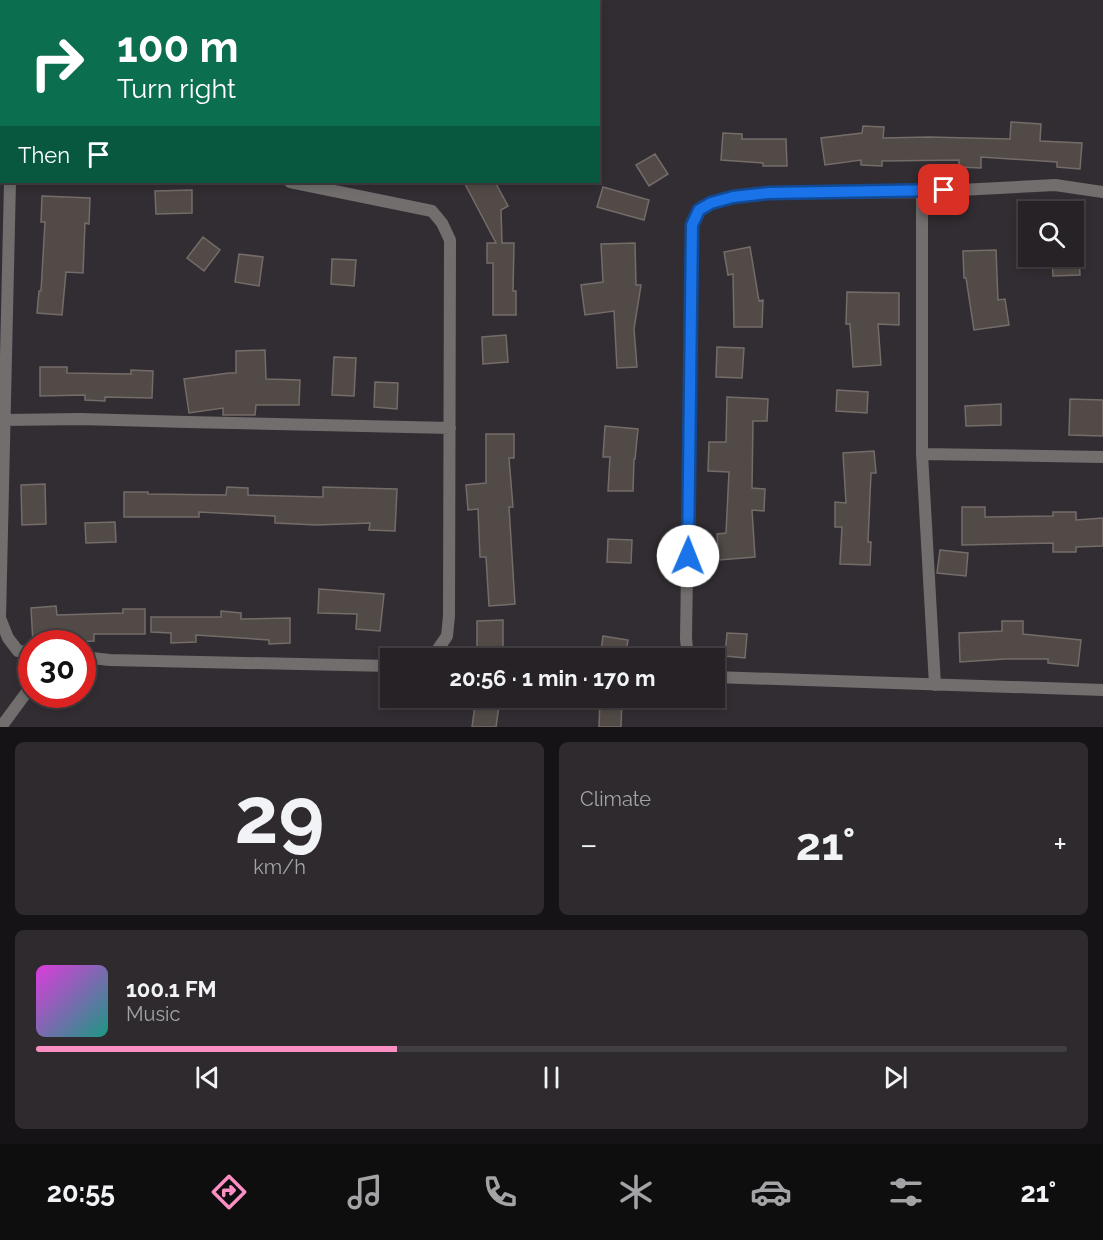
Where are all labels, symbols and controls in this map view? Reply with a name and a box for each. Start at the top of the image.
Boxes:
text: 100 m [117,23,239,72]
icon: right [18,24,96,102]
text: Turn right [117,73,236,104]
icon: arrive [82,138,115,171]
text: Then [18,142,70,168]
pin [918,164,969,215]
icon: arrive [927,173,960,206]
map controls [1018,201,1084,267]
button: search [1018,201,1084,267]
position arrow [656,524,720,588]
speed limit sign: 30 [18,630,96,708]
text: 20:56 · 1 min · 170 m [450,665,655,691]
text: 29 [235,770,324,861]
text: Climate [580,787,651,811]
text: 21° [796,818,855,871]
text: − [580,825,598,864]
text: + [1053,825,1067,864]
text: km/h [253,855,306,879]
text: 100.1 FM [126,976,217,1002]
text: Music [126,1002,180,1026]
icon: previous [191,1061,224,1094]
icon: pause [535,1061,568,1094]
icon: next [879,1061,912,1094]
icon: directions [208,1171,250,1213]
icon: music [344,1171,386,1213]
icon: phone [479,1171,521,1213]
icon: climate [615,1171,657,1213]
icon: car [750,1171,792,1213]
icon: filters [885,1171,927,1213]
text: 20:55 [47,1177,115,1208]
text: 21° [1021,1177,1056,1208]

